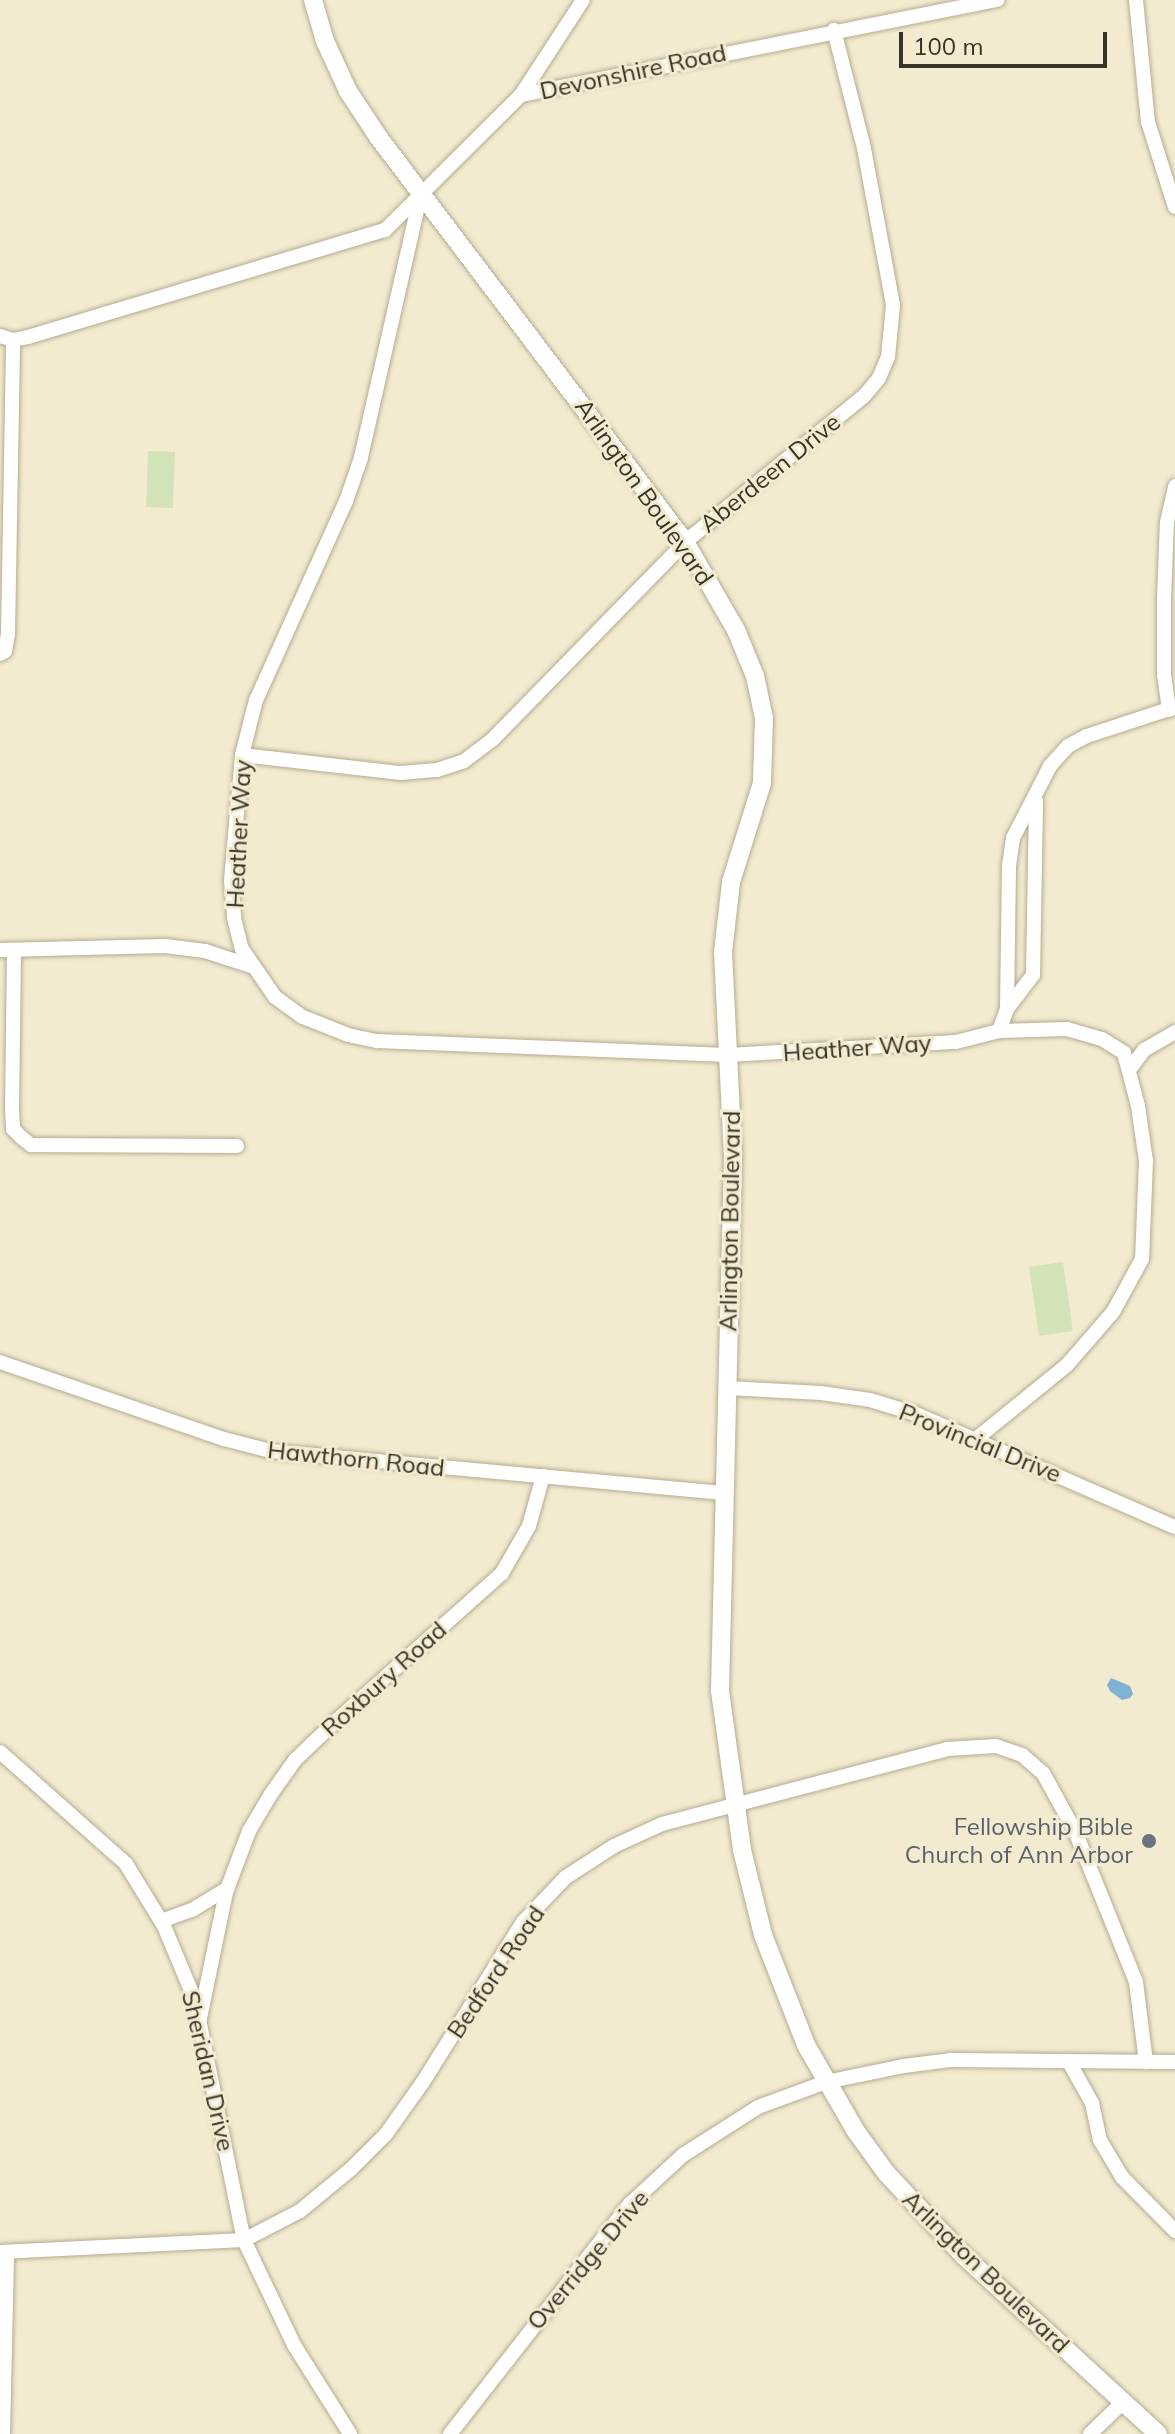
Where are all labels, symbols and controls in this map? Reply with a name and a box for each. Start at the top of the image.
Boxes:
scale bar [903,16,1111,66]
text: 100 m [913,31,984,61]
street label: Devonshire Road [537,38,729,106]
street label: Arlington Boulevard [569,393,719,591]
street label: Aberdeen Drive [694,408,846,538]
street label: Heather Way [221,759,257,909]
street label: Heather Way [782,1028,932,1068]
street label: Arlington Boulevard [714,1110,746,1332]
street label: Provincial Drive [895,1397,1065,1489]
street label: Hawthorn Road [266,1435,446,1483]
street label: Roxbury Road [316,1615,452,1743]
place label: Fellowship Bible Church of Ann Arbor [905,1813,1133,1869]
marker: Fellowship Bible Church of Ann Arbor [1140,1832,1158,1850]
street label: Bedford Road [441,1900,551,2044]
street label: Sheridan Drive [176,1988,240,2154]
street label: Overridge Drive [521,2184,655,2336]
street label: Arlington Boulevard [897,2185,1075,2359]

